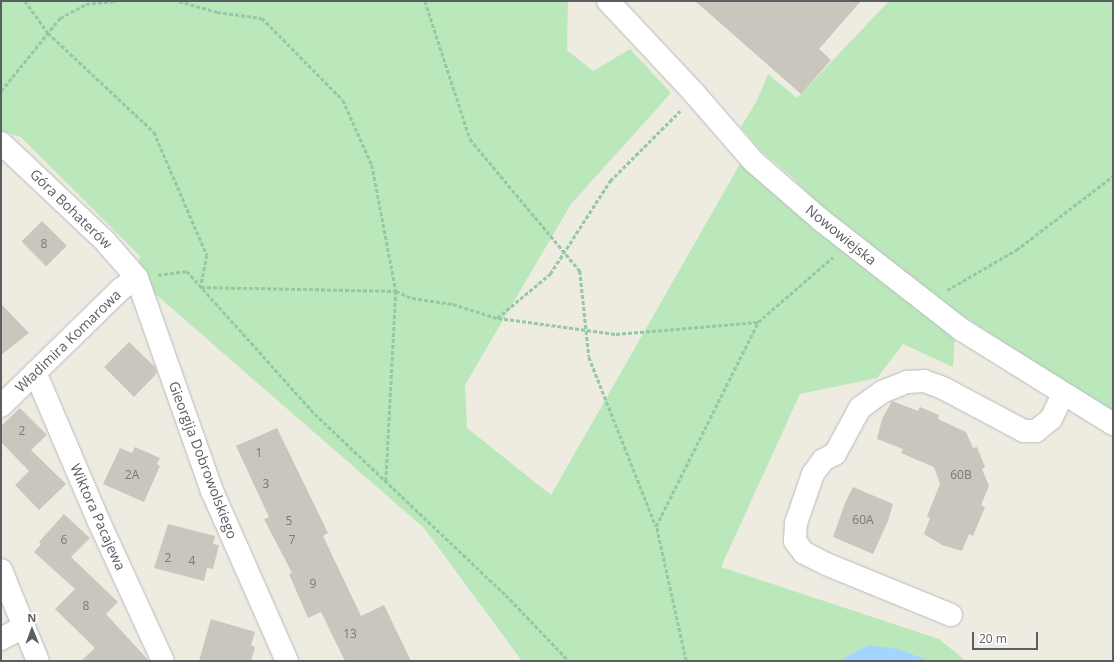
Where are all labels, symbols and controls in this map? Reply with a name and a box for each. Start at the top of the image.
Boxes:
street label: Góra Bohaterów [27,166,115,252]
street label: Nowowiejska [802,201,880,269]
house number: 8 [41,237,47,251]
street label: Władimira Komarowa [12,286,124,396]
street label: Gieorgija Dobrowolskiego [165,379,241,541]
house number: 2 [19,424,25,438]
house number: 1 [256,446,262,460]
street label: Wiktora Pacajewa [67,461,129,573]
house number: 2A [125,468,139,482]
house number: 60B [950,468,972,482]
house number: 3 [263,477,269,491]
house number: 60A [852,513,874,527]
house number: 5 [286,514,292,528]
house number: 6 [61,533,67,547]
house number: 7 [289,533,295,547]
house number: 2 [165,551,171,565]
house number: 4 [189,554,195,568]
house number: 9 [310,577,316,591]
house number: 8 [83,599,89,613]
north arrow [12,610,52,650]
text: N [27,610,36,625]
scale bar [974,624,1040,650]
house number: 13 [343,627,357,641]
text: 20 m [979,630,1007,647]

